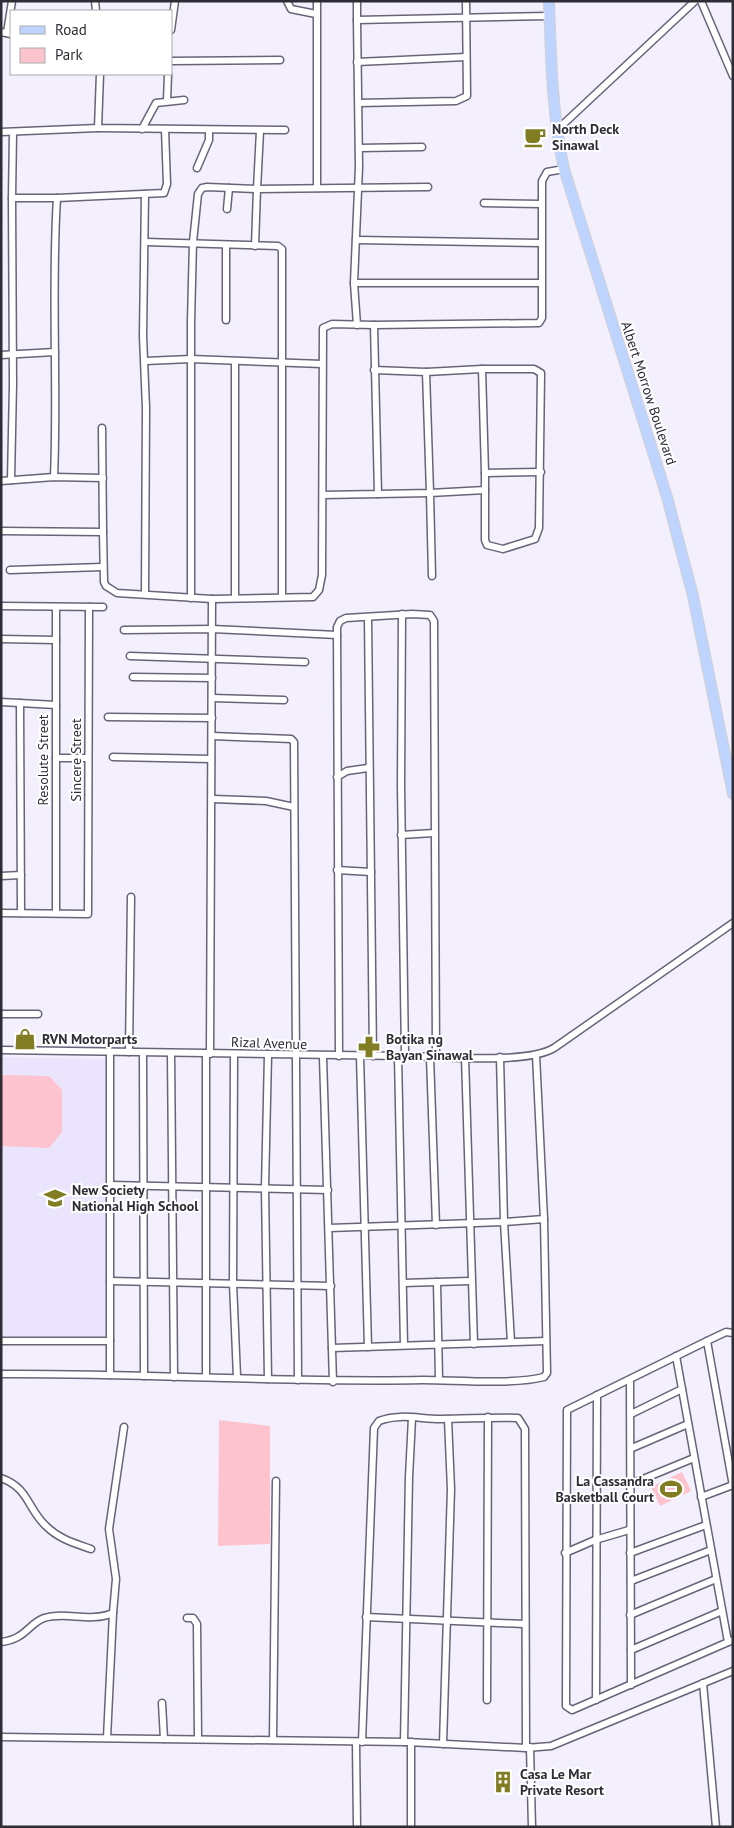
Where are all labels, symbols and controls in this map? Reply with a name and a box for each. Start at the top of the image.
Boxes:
legend [10,10,172,75]
text: Road [55,20,87,39]
text: Park [55,45,83,64]
place label: North Deck Sinawal [552,120,619,154]
cafe icon: North Deck Sinawal [522,124,548,150]
street label: Albert Morrow Boulevard [617,319,681,467]
street label: Resolute Street [34,714,52,806]
street label: Sincere Street [67,718,85,802]
shop icon: RVN Motorparts [12,1026,38,1052]
place label: RVN Motorparts [42,1030,138,1048]
place label: Botika ng Bayan Sinawal [386,1030,474,1064]
street label: Rizal Avenue [231,1033,307,1053]
pharmacy icon: Botika ng Bayan Sinawal [356,1034,382,1060]
place label: New Society National High School [72,1181,199,1215]
school or university icon: New Society National High School [42,1185,68,1211]
place label: La Cassandra Basketball Court [556,1472,654,1506]
sports icon: La Cassandra Basketball Court [658,1476,684,1502]
place label: Casa Le Mar Private Resort [520,1765,604,1799]
building icon: Casa Le Mar Private Resort [490,1769,516,1795]

